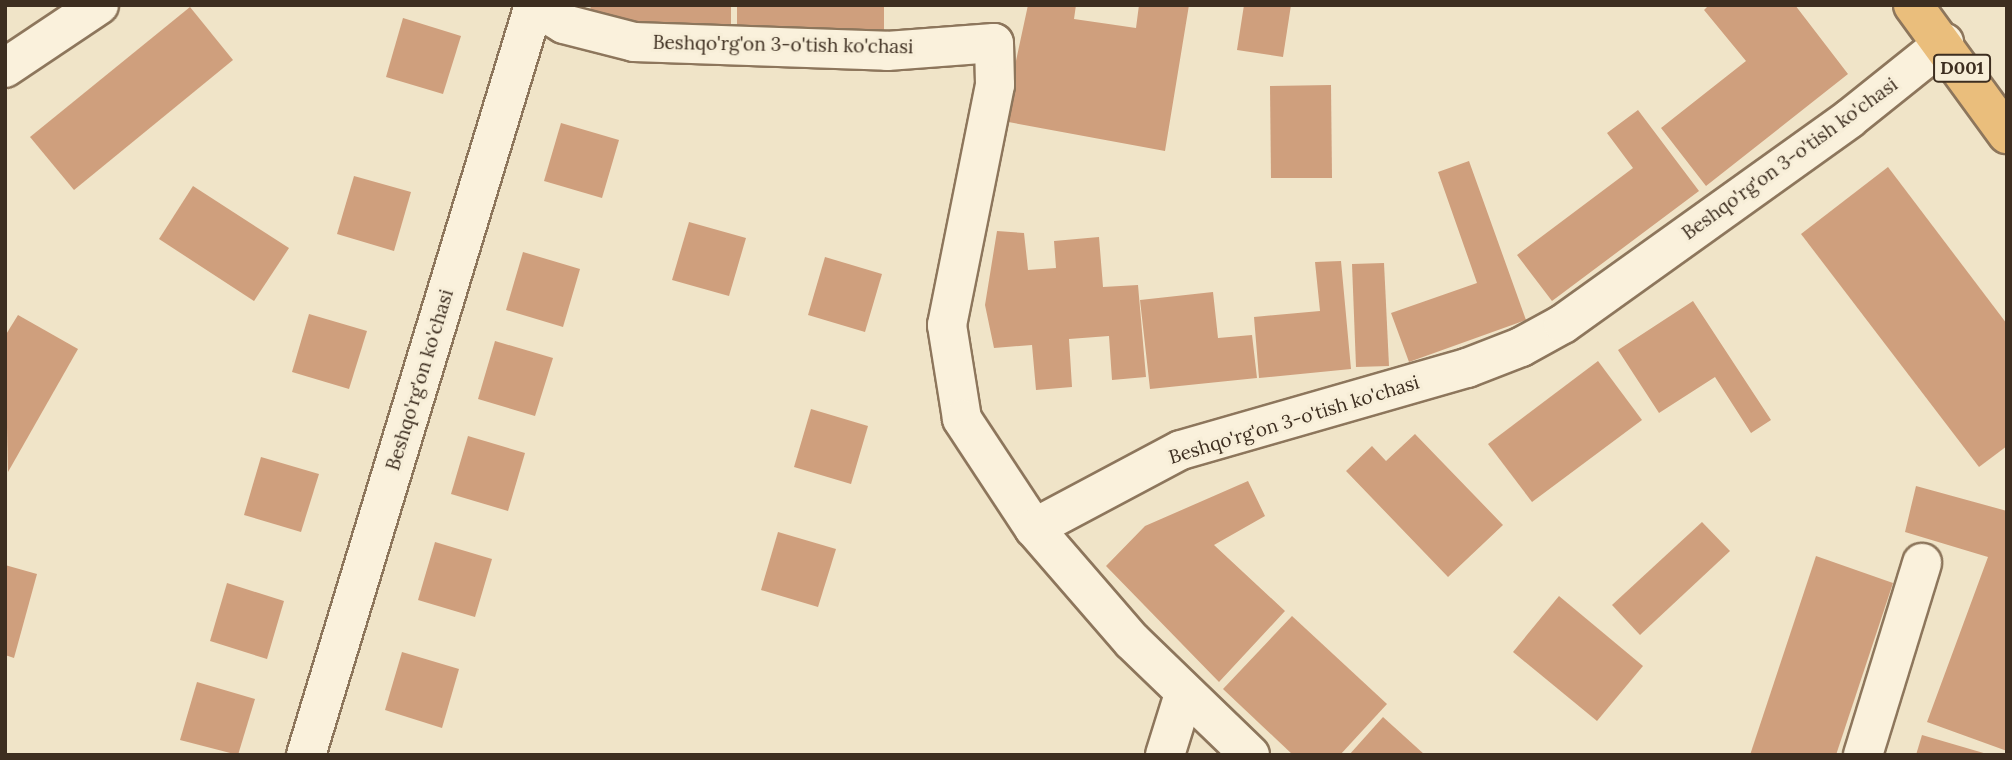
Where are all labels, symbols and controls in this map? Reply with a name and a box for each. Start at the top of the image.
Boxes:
street label: Beshqo'rg'on 3-o'tish ko'chasi [653,31,913,59]
road number: D001 [1932,54,1992,82]
street label: Beshqo'rg'on 3-o'tish ko'chasi [1678,73,1902,245]
street label: Beshqo'rg'on ko'chasi [382,287,458,473]
street label: Beshqo'rg'on 3-o'tish ko'chasi [1166,371,1422,469]

